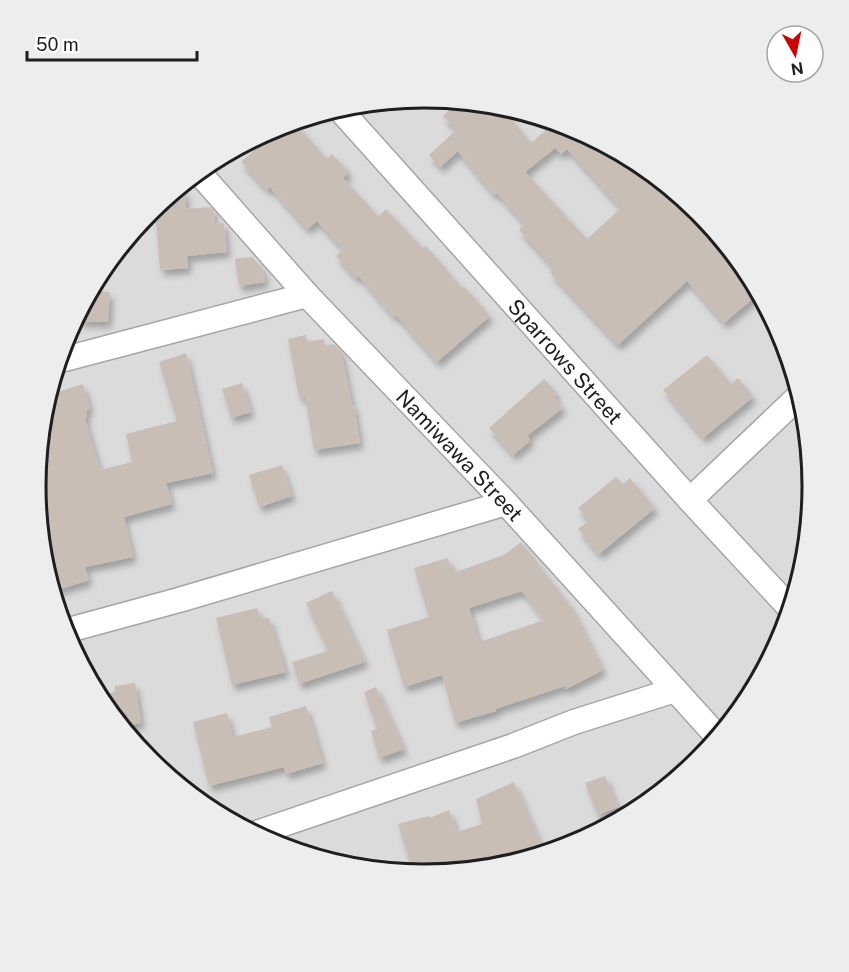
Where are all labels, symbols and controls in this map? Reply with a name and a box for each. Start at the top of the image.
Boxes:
scale bar [27,24,196,62]
north arrow [765,24,825,84]
text: 50 m [36,34,79,55]
text: N [790,58,805,79]
street label: Sparrows Street [503,294,628,429]
street label: Namiwawa Street [391,384,528,526]

